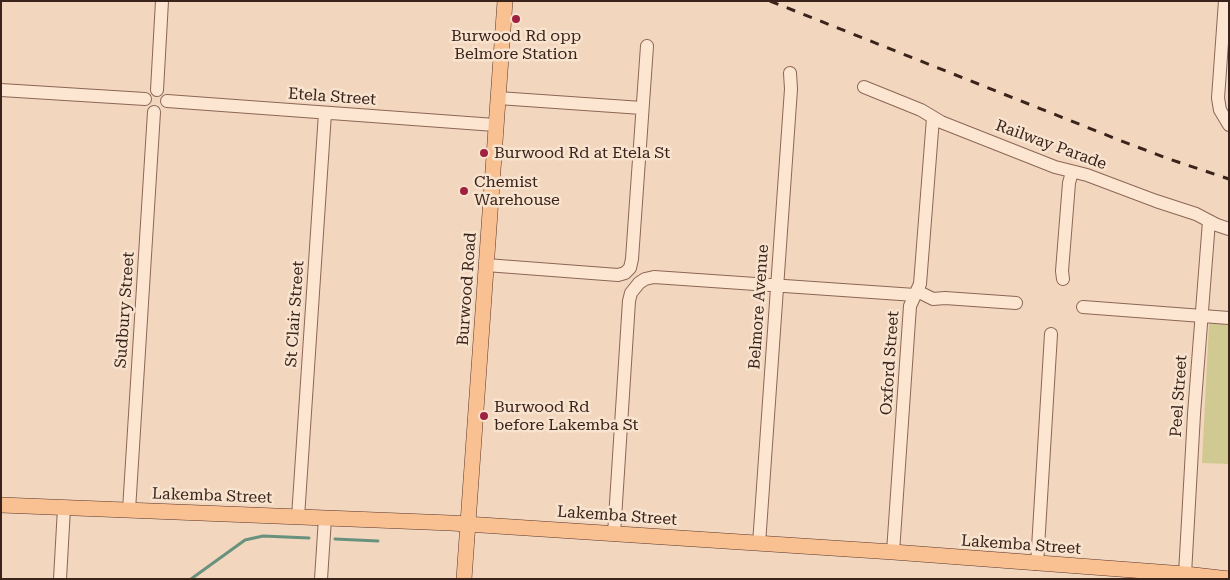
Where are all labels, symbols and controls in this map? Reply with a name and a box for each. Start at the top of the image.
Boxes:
marker: Burwood Rd opp Belmore Station [510,13,522,25]
place label: Burwood Rd opp Belmore Station [451,26,581,64]
street label: Etela Street [287,84,377,110]
street label: Railway Parade [993,116,1109,174]
place label: Burwood Rd at Etela St [494,143,670,163]
marker: Burwood Rd at Etela St [478,147,490,159]
place label: Chemist Warehouse [474,172,560,210]
marker: Chemist Warehouse [458,185,470,197]
street label: Burwood Road [453,232,481,346]
street label: Belmore Avenue [745,244,773,370]
street label: Sudbury Street [111,251,139,369]
street label: St Clair Street [282,260,308,368]
street label: Oxford Street [877,310,903,416]
street label: Peel Street [1167,354,1191,438]
place label: Burwood Rd before Lakemba St [494,397,639,435]
marker: Burwood Rd before Lakemba St [478,410,490,422]
street label: Lakemba Street [152,484,272,508]
street label: Lakemba Street [556,502,678,530]
street label: Lakemba Street [960,531,1082,559]

